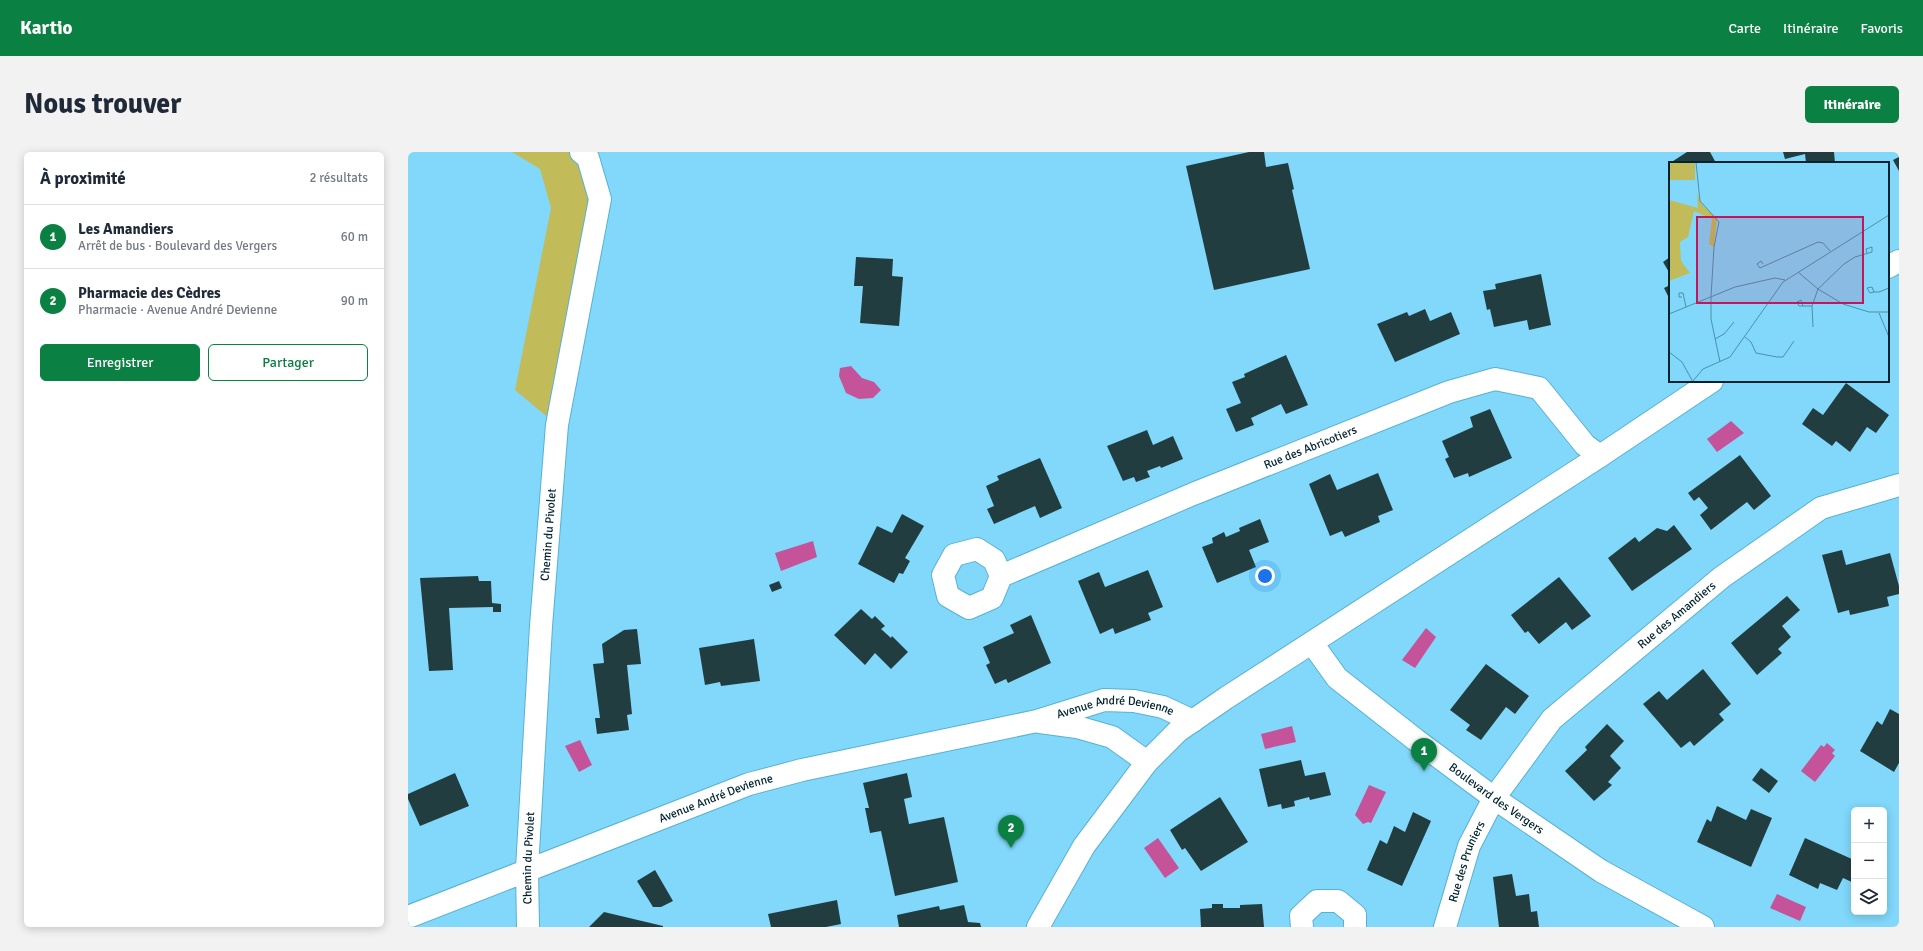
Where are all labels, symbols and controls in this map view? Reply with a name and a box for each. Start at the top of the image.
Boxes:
text: Kartio [20,16,73,40]
text: Carte [1728,20,1761,37]
text: Itinéraire [1783,20,1839,37]
text: Favoris [1861,20,1903,37]
button: Itinéraire [1805,86,1899,123]
text: Nous trouver [24,87,181,121]
inset map [1669,162,1889,382]
text: À proximité [40,168,126,189]
text: 2 résultats [309,170,368,186]
text: Les Amandiers [78,220,173,238]
text: 1 [49,229,57,245]
text: 60 m [341,229,368,245]
text: Arrêt de bus · Boulevard des Vergers [78,238,277,254]
text: Pharmacie des Cèdres [78,284,221,302]
text: 2 [49,293,57,309]
text: 90 m [341,293,368,309]
text: Pharmacie · Avenue André Devienne [78,302,277,318]
button: Enregistrer [40,344,200,381]
button: Partager [208,344,368,381]
street label: Rue des Abricotiers [1261,422,1359,473]
street label: Chemin du Pivolet [537,488,559,581]
your location [1255,566,1275,586]
street label: Rue des Amandiers [1634,578,1719,652]
street label: Avenue André Devienne [1055,692,1177,722]
pin: 1 [1411,738,1437,771]
street label: Boulevard des Vergers [1446,760,1547,837]
street label: Avenue André Devienne [656,771,774,826]
map controls [1851,807,1887,915]
button: + [1851,807,1887,843]
street label: Chemin du Pivolet [519,811,538,904]
pin: 2 [998,815,1024,848]
street label: Rue des Pruniers [1445,818,1488,904]
button: − [1851,843,1887,879]
button: layers [1851,879,1887,915]

